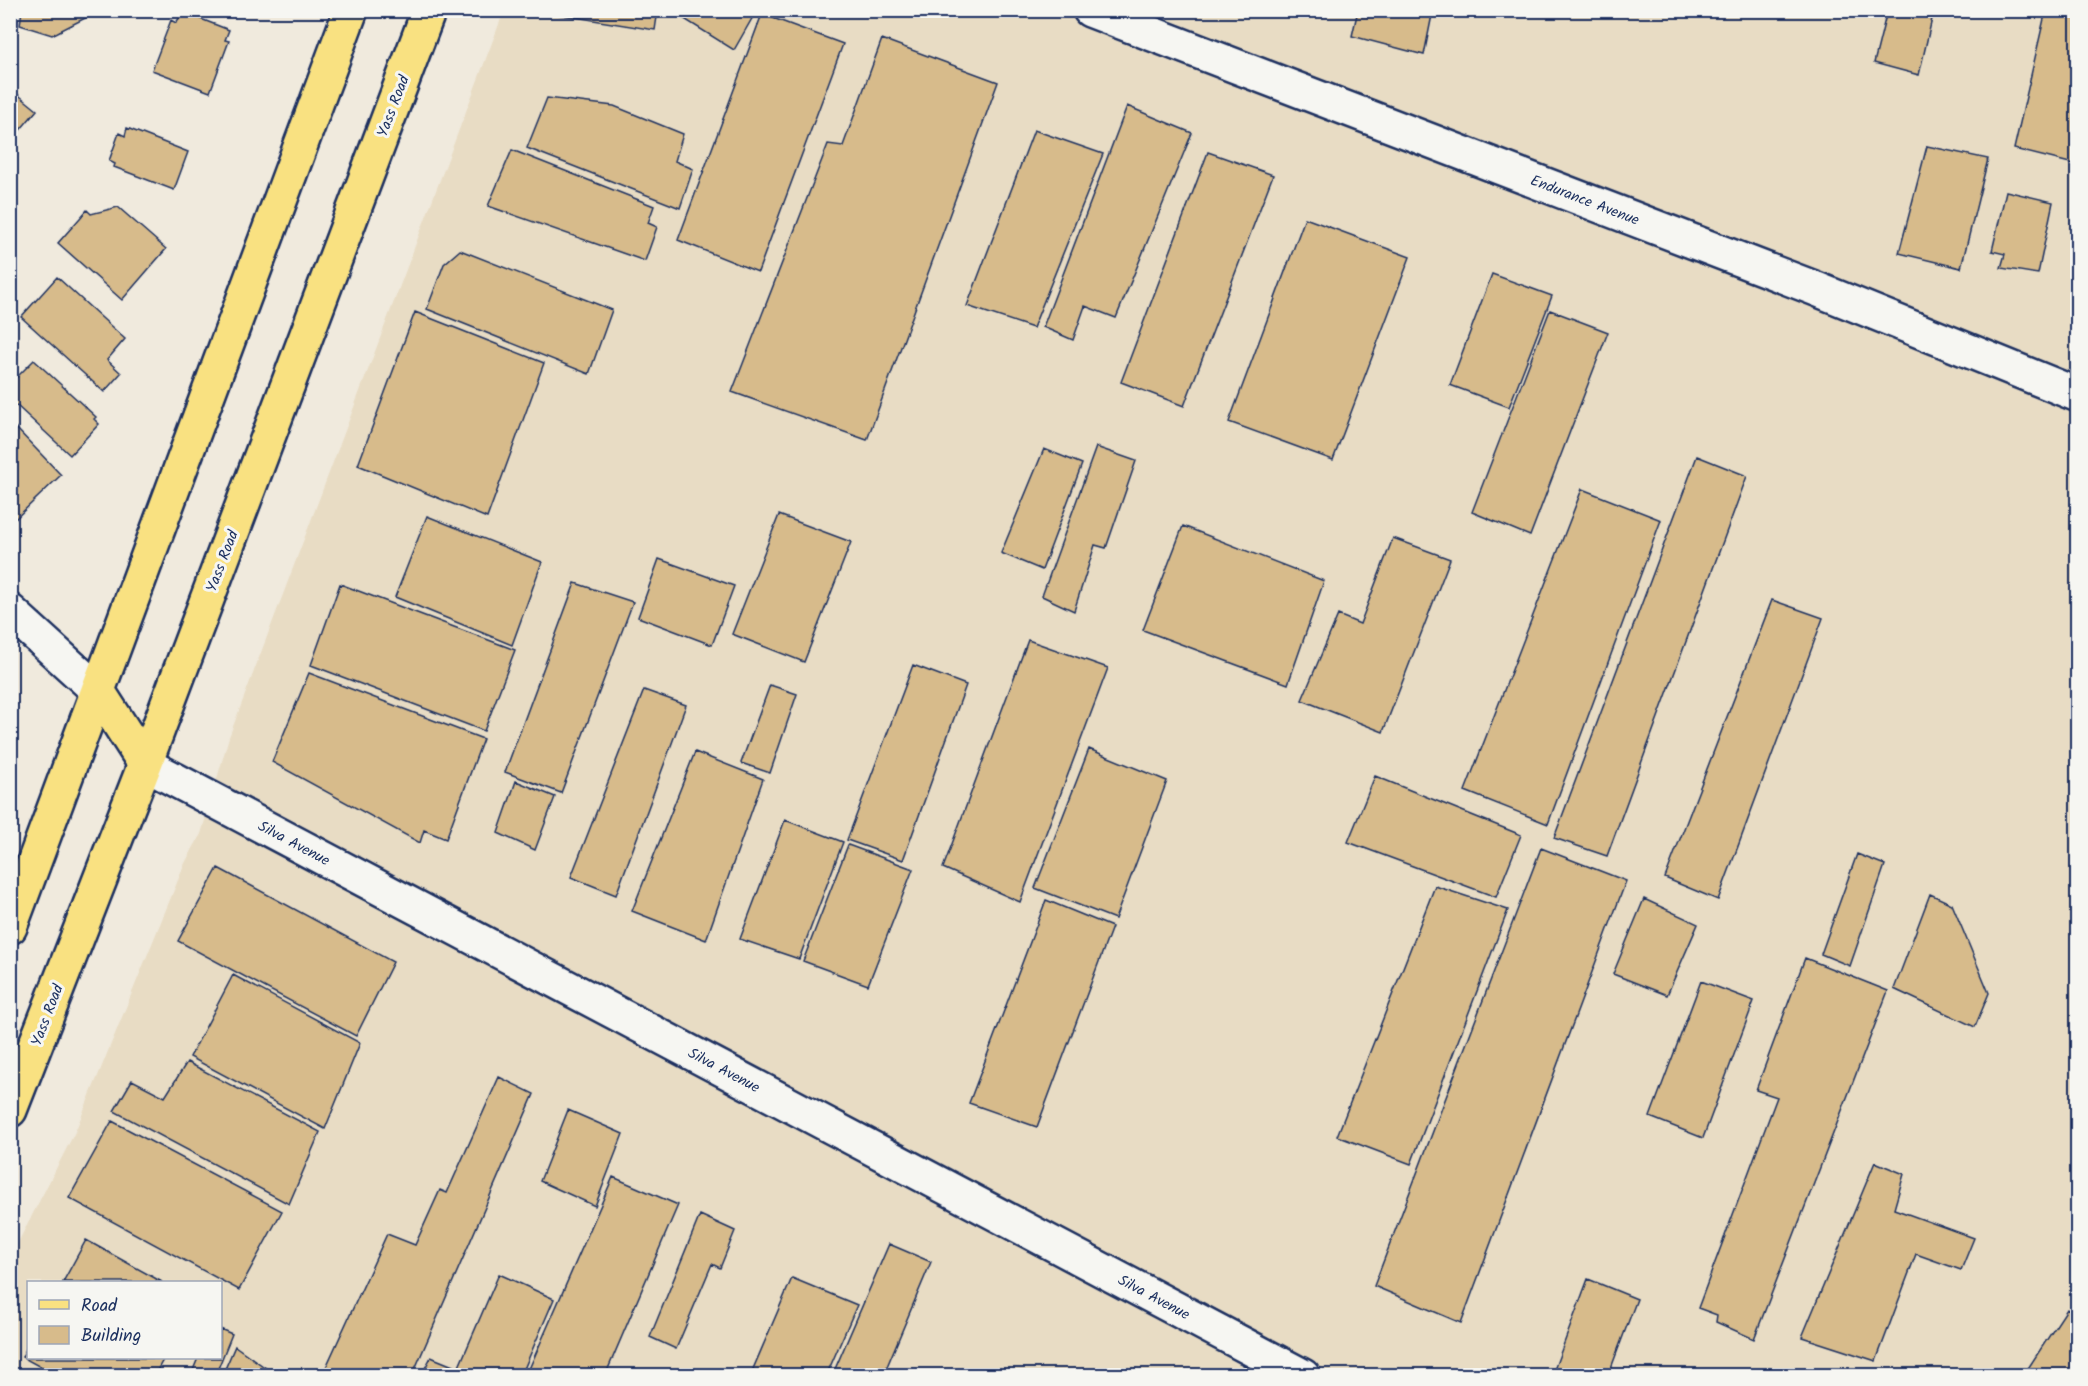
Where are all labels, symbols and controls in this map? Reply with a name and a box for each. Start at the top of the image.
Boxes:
street label: Yass Road [371,71,417,141]
street label: Endurance Avenue [1527,169,1643,233]
street label: Yass Road [200,526,246,596]
street label: Silva Avenue [253,815,334,873]
street label: Yass Road [25,980,71,1050]
street label: Silva Avenue [683,1042,764,1100]
street label: Silva Avenue [1113,1269,1194,1327]
legend [27,1281,222,1359]
text: Road [81,1292,118,1321]
text: Building [81,1322,141,1351]

